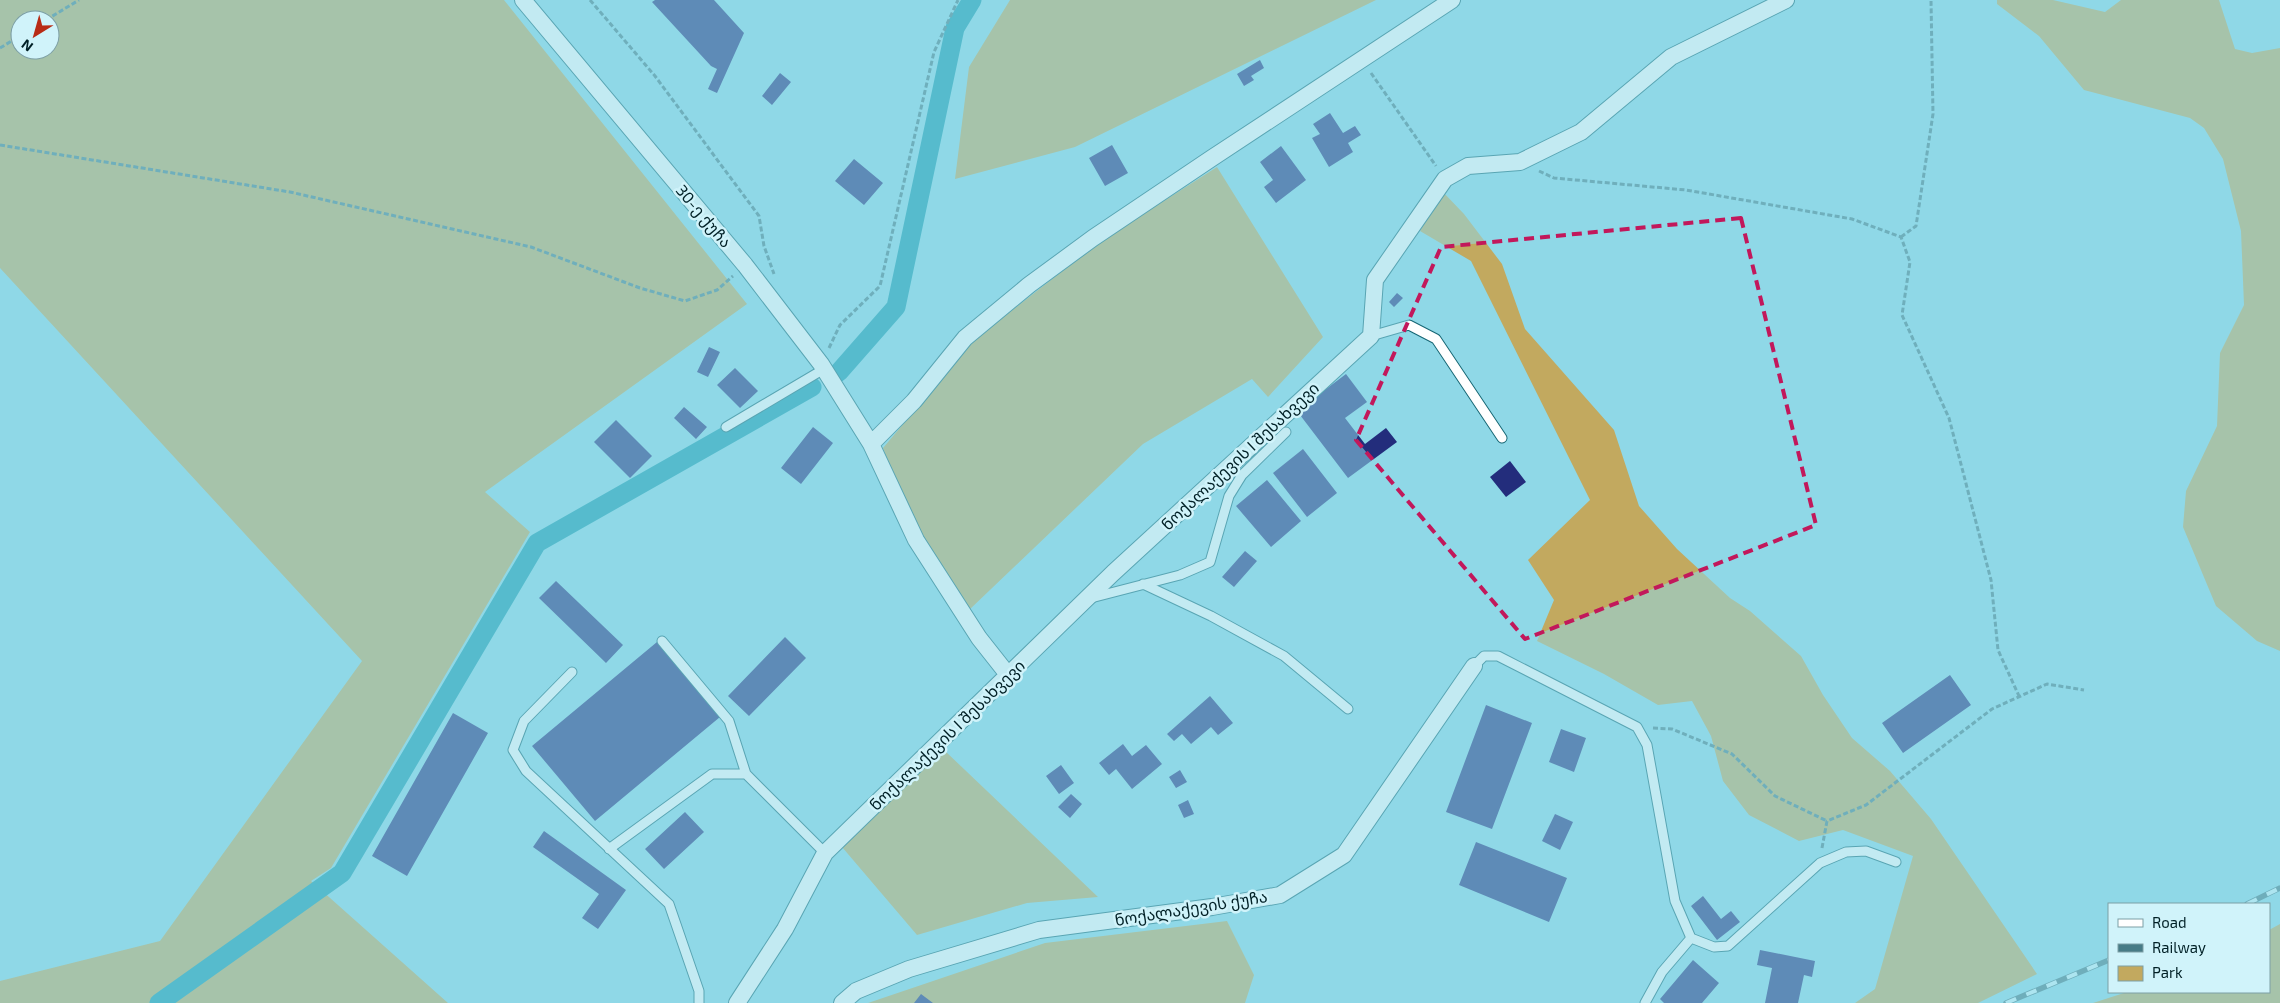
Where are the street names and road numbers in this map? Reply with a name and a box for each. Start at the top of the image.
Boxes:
street label: 30-ე ქუჩა [672,180,736,252]
street label: ნოქალაქევის I შესახვევი [1157,378,1324,535]
street label: ნოქალაქევის I შესახვევი [865,655,1030,815]
street label: ნოქალაქევის ქუჩა [1113,886,1269,931]

